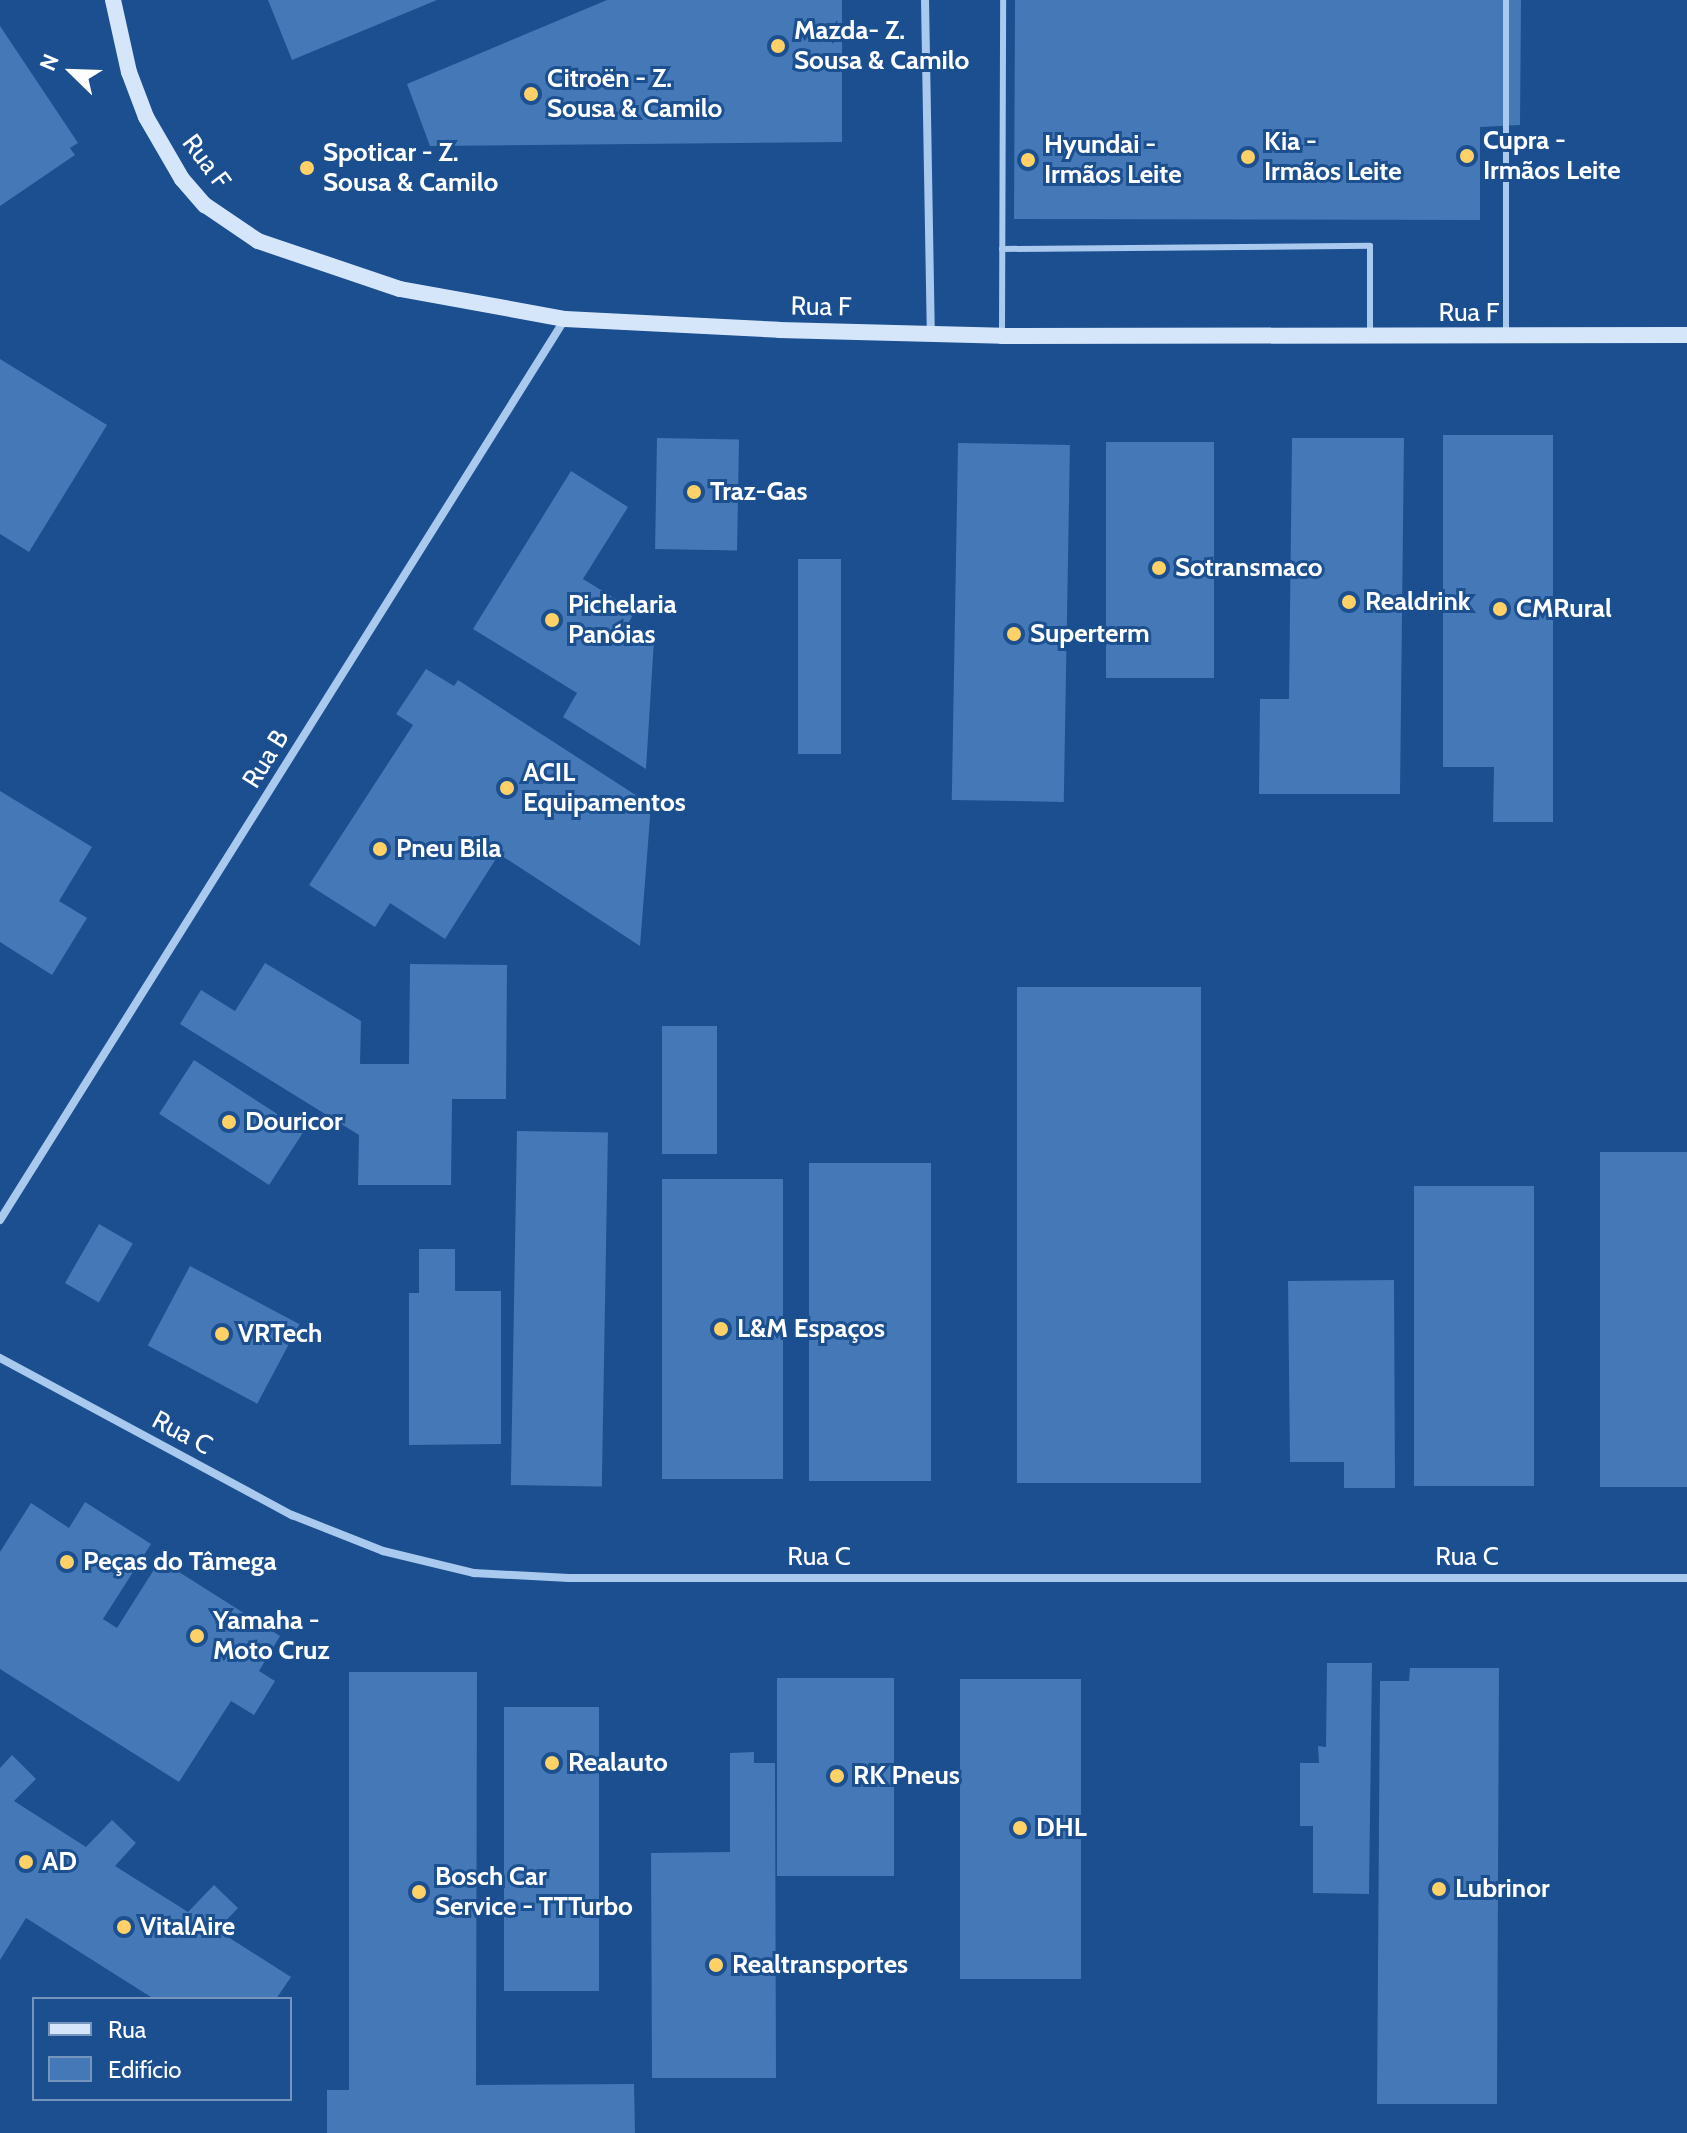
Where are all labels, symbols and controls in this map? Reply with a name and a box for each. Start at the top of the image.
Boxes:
place label: Mazda- Z. Sousa & Camilo [794,15,969,76]
north arrow [32,32,112,112]
marker: Mazda- Z. Sousa & Camilo [769,37,787,55]
text: N [34,50,65,75]
place label: Citroën - Z. Sousa & Camilo [547,63,722,124]
marker: Citroën - Z. Sousa & Camilo [522,85,540,103]
place label: Cupra - Irmãos Leite [1483,125,1621,186]
place label: Kia - Irmãos Leite [1264,126,1402,188]
street label: Rua F [175,128,237,196]
place label: Hyundai - Irmãos Leite [1044,129,1182,190]
place label: Spoticar - Z. Sousa & Camilo [323,137,498,198]
marker: Cupra - Irmãos Leite [1458,147,1476,165]
marker: Kia - Irmãos Leite [1239,148,1257,166]
marker: Hyundai - Irmãos Leite [1019,151,1037,169]
marker: Spoticar - Z. Sousa & Camilo [298,159,316,177]
street label: Rua F [790,291,852,323]
street label: Rua F [1439,297,1499,329]
place label: Traz-Gas [710,476,808,508]
marker: Traz-Gas [685,483,703,501]
place label: Sotransmaco [1175,552,1322,584]
marker: Sotransmaco [1150,559,1168,577]
place label: Realdrink [1365,586,1470,618]
place label: Pichelaria Panóias [568,589,677,650]
marker: Realdrink [1340,593,1358,611]
place label: CMRural [1516,593,1612,625]
marker: CMRural [1491,600,1509,618]
marker: Pichelaria Panóias [543,611,561,629]
place label: Superterm [1030,618,1150,650]
marker: Superterm [1005,625,1023,643]
street label: Rua B [236,724,296,794]
place label: ACIL Equipamentos [523,757,686,818]
marker: ACIL Equipamentos [498,779,516,797]
place label: Pneu Bila [396,833,501,865]
marker: Pneu Bila [371,840,389,858]
place label: Douricor [245,1106,343,1138]
marker: Douricor [220,1113,238,1131]
place label: L&M Espaços [737,1313,885,1345]
place label: VRTech [238,1318,322,1350]
marker: L&M Espaços [712,1320,730,1338]
marker: VRTech [213,1325,231,1343]
street label: Rua C [147,1404,217,1462]
street label: Rua C [787,1541,851,1573]
street label: Rua C [1435,1541,1499,1573]
place label: Peças do Tâmega [83,1546,277,1578]
marker: Peças do Tâmega [58,1553,76,1571]
place label: Yamaha - Moto Cruz [213,1605,330,1666]
marker: Yamaha - Moto Cruz [188,1627,206,1645]
place label: Realauto [568,1747,668,1779]
marker: Realauto [543,1754,561,1772]
place label: RK Pneus [853,1760,960,1792]
marker: RK Pneus [828,1767,846,1785]
place label: DHL [1036,1812,1087,1844]
marker: DHL [1011,1819,1029,1837]
place label: AD [42,1846,77,1878]
marker: AD [17,1853,35,1871]
place label: Bosch Car Service - TTTurbo [435,1861,633,1922]
place label: Lubrinor [1455,1873,1550,1905]
marker: Lubrinor [1430,1880,1448,1898]
marker: Bosch Car Service - TTTurbo [410,1883,428,1901]
place label: VitalAire [140,1911,235,1943]
marker: VitalAire [115,1918,133,1936]
place label: Realtransportes [732,1949,908,1981]
marker: Realtransportes [707,1956,725,1974]
legend [32,1997,292,2101]
text: Rua [108,2015,146,2044]
text: Edifício [108,2055,182,2084]

